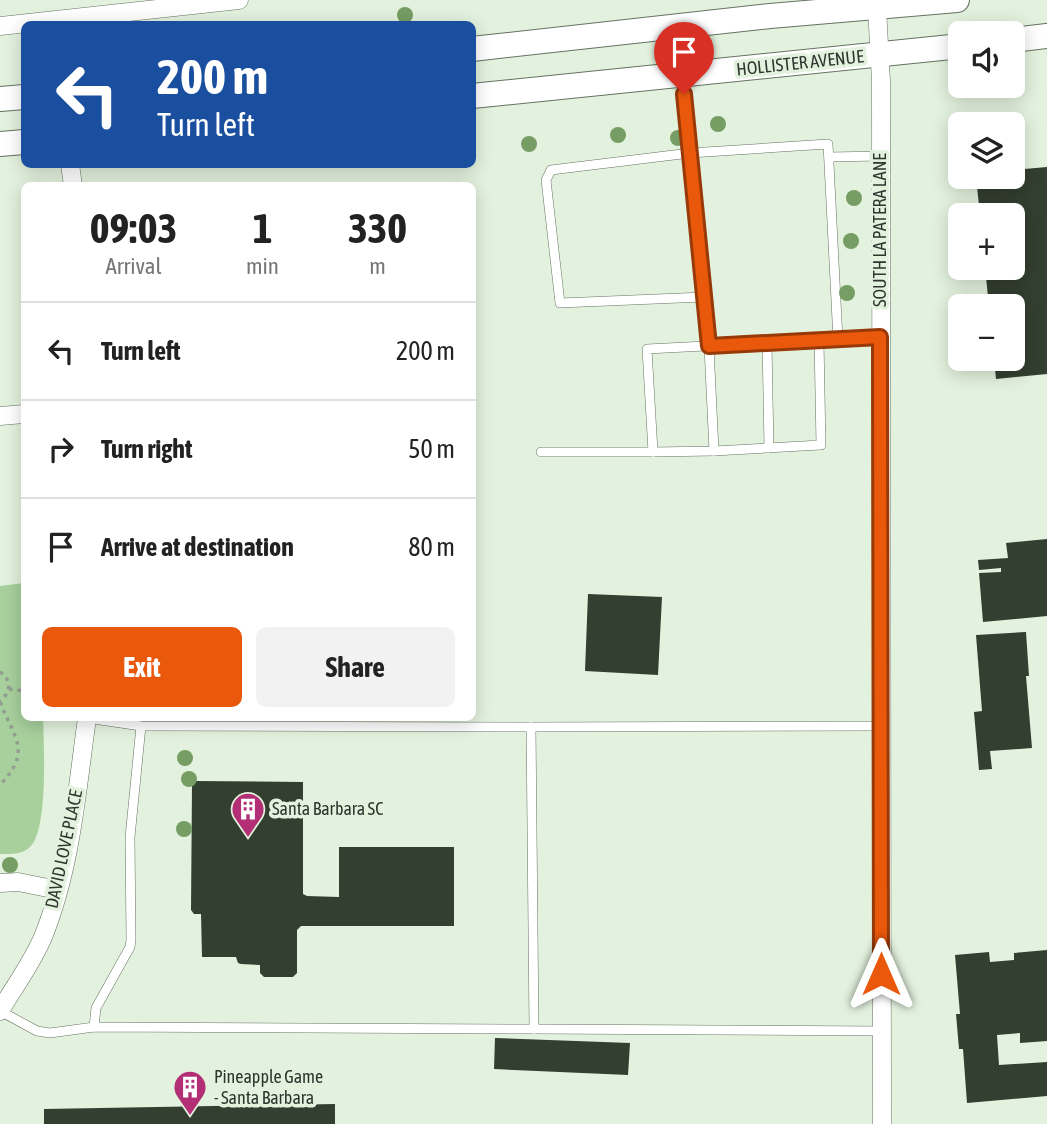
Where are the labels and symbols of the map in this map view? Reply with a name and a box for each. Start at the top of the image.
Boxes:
pin [654,22,714,94]
street label: HOLLISTER AVENUE [735,45,865,80]
street label: SOUTH LA PATERA LANE [869,153,890,307]
street label: DAVID LOVE PLACE [41,787,86,910]
building icon: Santa Barbara SC [229,790,267,839]
place label: Santa Barbara SC [272,798,383,819]
position arrow [844,937,918,1011]
place label: Pineapple Game - Santa Barbara [214,1066,323,1108]
building icon: Pineapple Game - Santa Barbara [171,1068,209,1117]

